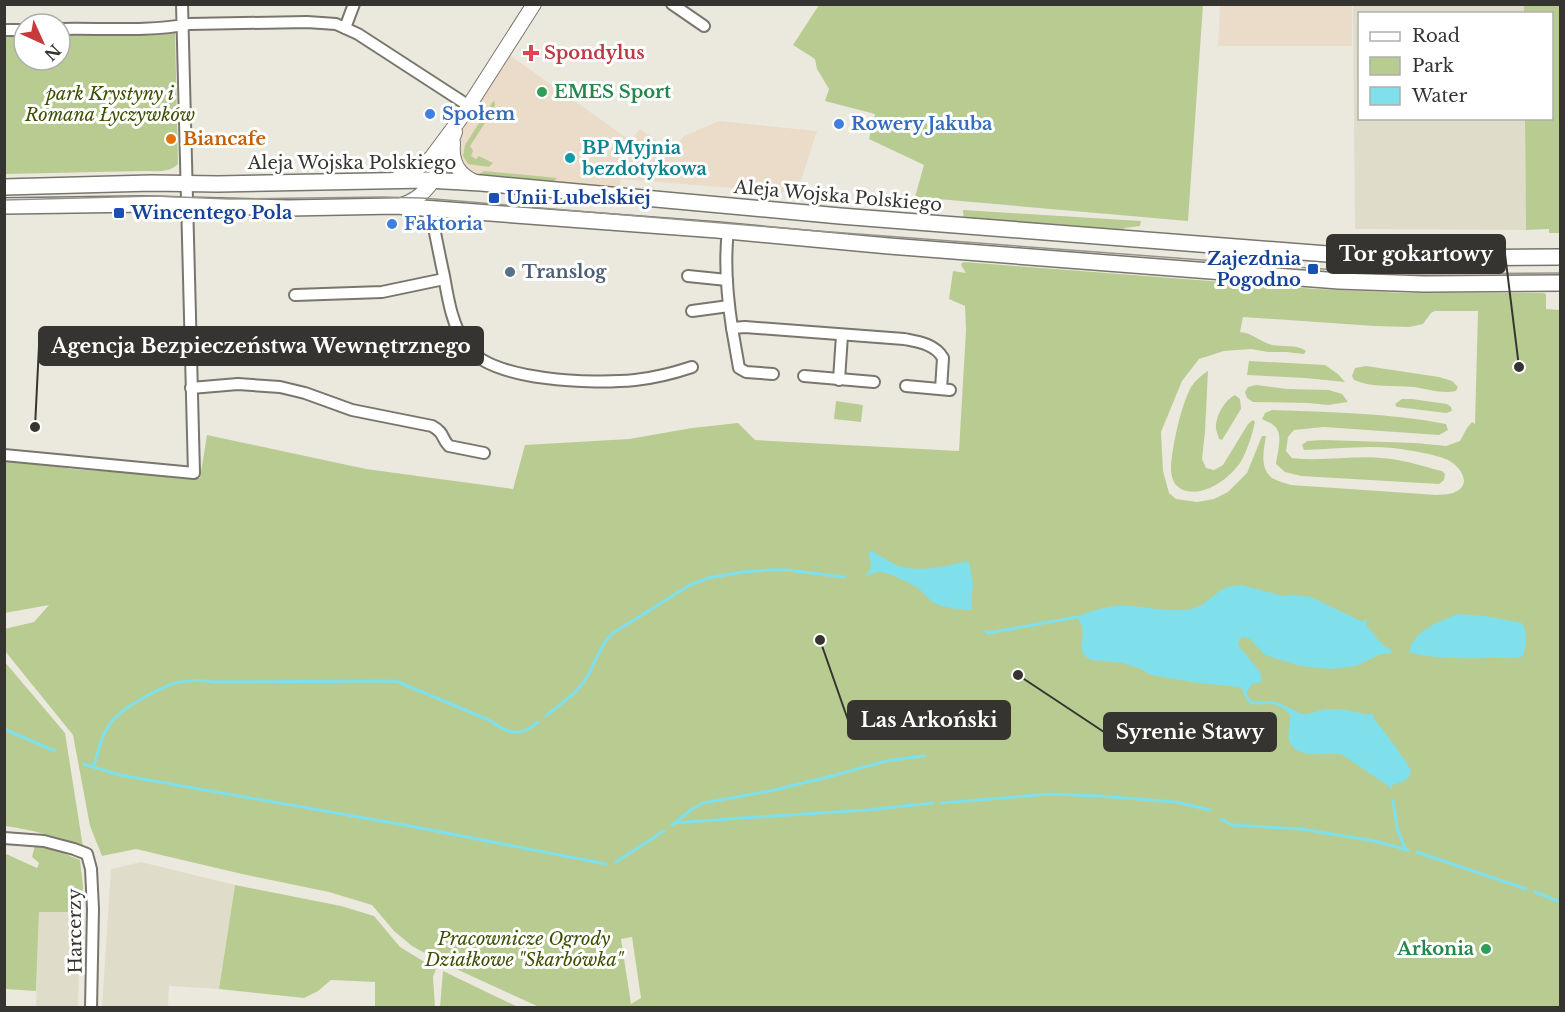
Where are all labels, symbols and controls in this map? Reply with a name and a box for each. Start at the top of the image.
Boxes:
north arrow [12,12,72,72]
legend [1358,12,1553,120]
text: Road [1412,25,1460,47]
text: N [40,40,65,65]
place label: Spondylus [544,42,645,64]
marker: Spondylus [522,44,540,62]
text: Park [1412,55,1454,77]
place label: EMES Sport [554,81,671,103]
park label: park Krystyny i Romana Łyczywków [24,83,195,126]
marker: EMES Sport [535,85,549,99]
text: Water [1411,85,1468,107]
place label: Społem [442,103,515,125]
marker: Społem [423,107,437,121]
place label: Rowery Jakuba [851,113,993,135]
marker: Rowery Jakuba [832,117,846,131]
place label: Biancafe [183,128,266,150]
marker: Biancafe [164,132,178,146]
place label: BP Myjnia bezdotykowa [581,137,707,180]
marker: BP Myjnia bezdotykowa [563,151,577,165]
street label: Aleja Wojska Polskiego [247,152,456,174]
street label: Aleja Wojska Polskiego [732,176,943,216]
place label: Unii Lubelskiej [506,187,651,209]
marker: Unii Lubelskiej [487,191,501,205]
place label: Wincentego Pola [130,202,293,224]
marker: Wincentego Pola [112,206,126,220]
place label: Faktoria [404,213,483,235]
marker: Faktoria [385,217,399,231]
callout: Tor gokartowy [1327,235,1505,273]
text: Tor gokartowy [1339,242,1494,266]
place label: Zajezdnia Pogodno [1207,248,1302,291]
place label: Translog [522,261,607,283]
marker: Zajezdnia Pogodno [1306,262,1320,276]
marker: Translog [503,265,517,279]
callout: Agencja Bezpieczeństwa Wewnętrznego [39,327,483,365]
text: Agencja Bezpieczeństwa Wewnętrznego [50,334,471,358]
callout: Las Arkoński [848,701,1010,739]
text: Las Arkoński [861,708,997,732]
callout: Syrenie Stawy [1104,713,1276,751]
text: Syrenie Stawy [1116,720,1265,744]
street label: Harcerzy [63,888,87,974]
park label: Pracownicze Ogrody Działkowe "Skarbówka" [424,928,624,971]
place label: Arkonia [1396,938,1475,960]
marker: Arkonia [1479,942,1493,956]

